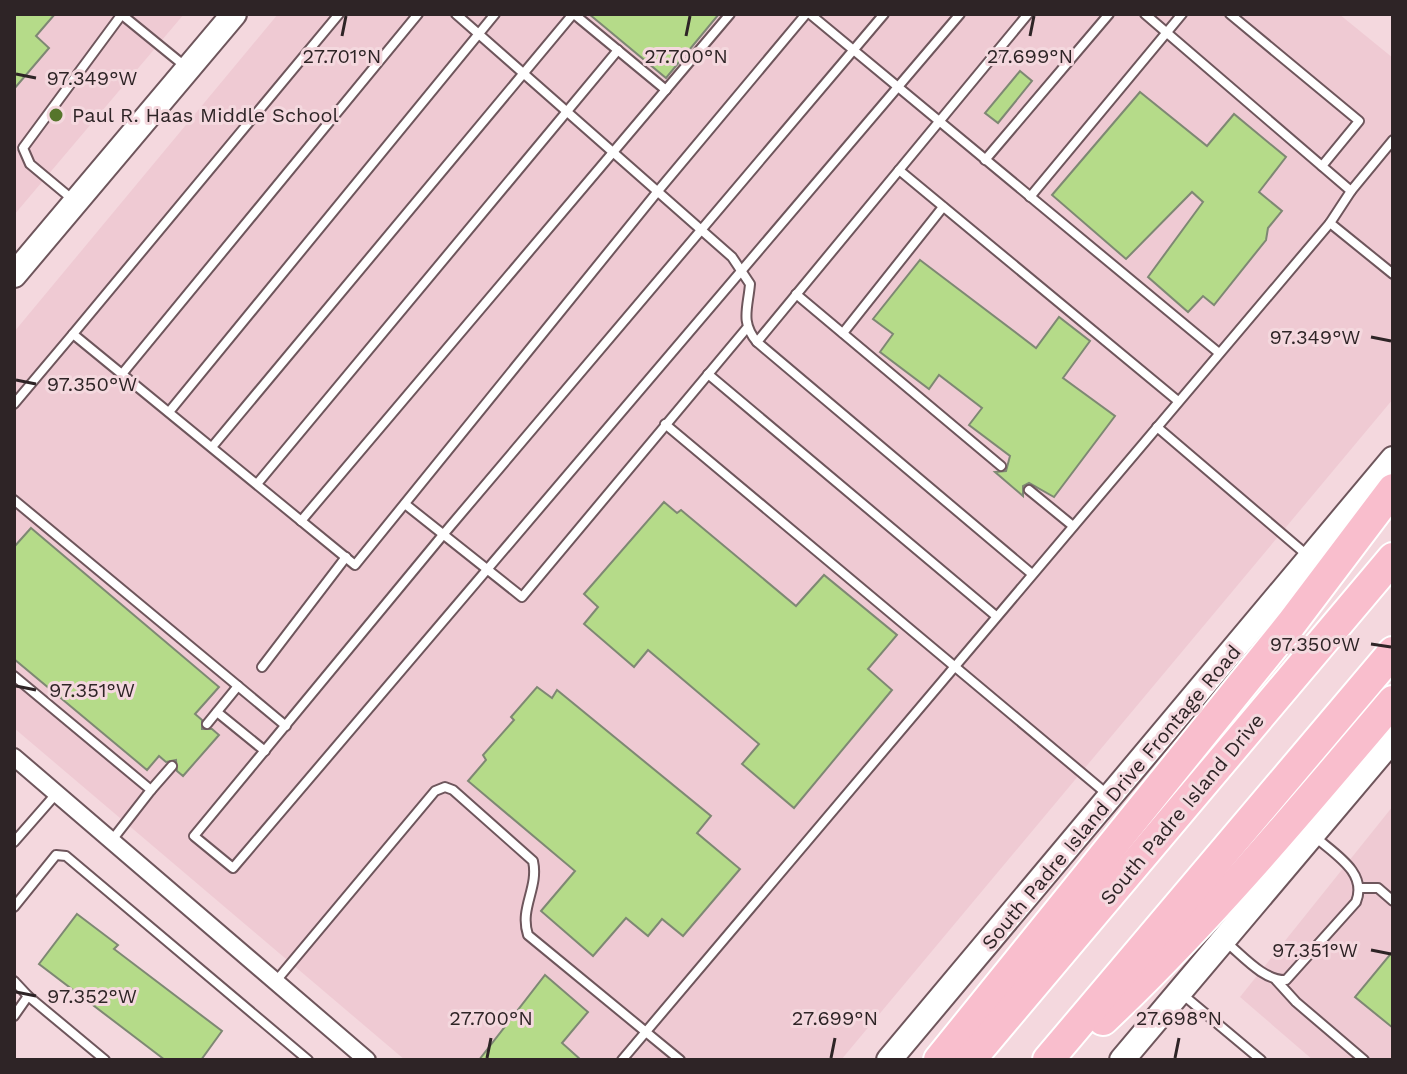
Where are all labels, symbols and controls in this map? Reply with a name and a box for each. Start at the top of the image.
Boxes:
text: 27.701°N [302,44,382,68]
text: 27.700°N [644,44,728,68]
text: 27.699°N [987,44,1073,68]
text: 97.349°W [46,66,138,90]
place label: Paul R. Haas Middle School [72,103,339,127]
marker: Paul R. Haas Middle School [47,106,65,124]
text: 97.349°W [1269,325,1361,349]
text: 97.350°W [47,372,137,396]
text: 97.350°W [1270,632,1360,656]
street label: South Padre Island Drive Frontage Road [976,640,1246,954]
text: 97.351°W [49,678,135,702]
street label: South Padre Island Drive [1095,709,1269,909]
text: 97.351°W [1272,938,1358,962]
text: 97.352°W [47,984,137,1008]
text: 27.700°N [449,1006,533,1030]
text: 27.699°N [792,1006,878,1030]
text: 27.698°N [1136,1006,1222,1030]

